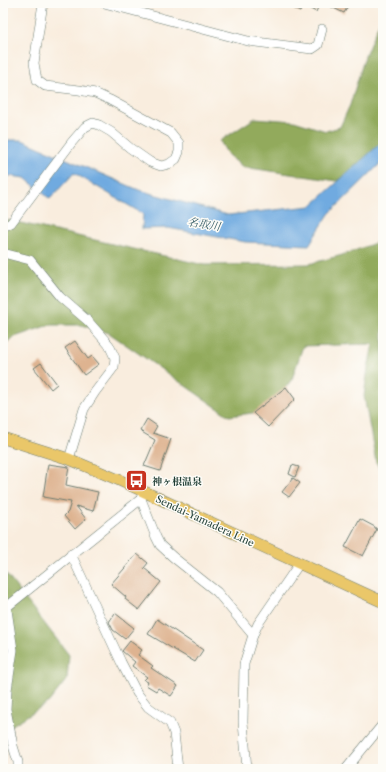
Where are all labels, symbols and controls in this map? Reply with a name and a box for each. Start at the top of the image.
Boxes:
water label: 名取川 [187,215,222,234]
bus stop icon: 神ヶ根温泉 [124,468,150,494]
place label: 神ヶ根温泉 [152,475,202,488]
street label: Sendai-Yamadera Line [154,492,257,550]

